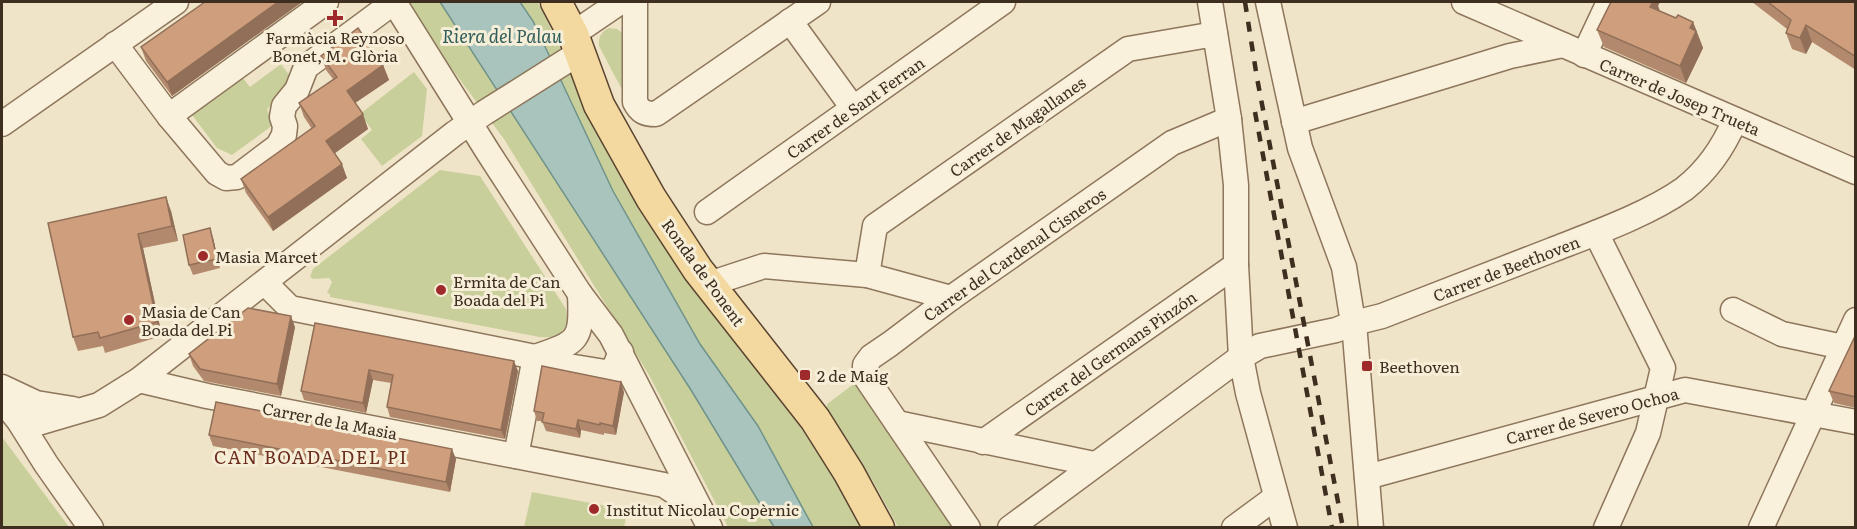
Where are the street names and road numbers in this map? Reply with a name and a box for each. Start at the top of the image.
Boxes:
street label: Carrer de Sant Ferran [781,50,929,164]
street label: Carrer de Josep Trueta [1596,51,1764,141]
street label: Carrer de Magallanes [944,70,1090,182]
street label: Carrer del Cardenal Cisneros [918,182,1110,326]
street label: Ronda de Ponent [657,213,752,331]
street label: Carrer de Beethoven [1429,229,1583,307]
street label: Carrer del Germans Pinzón [1019,284,1201,422]
street label: Carrer de Severo Ochoa [1503,380,1681,450]
street label: Carrer de la Masia [260,395,400,445]

